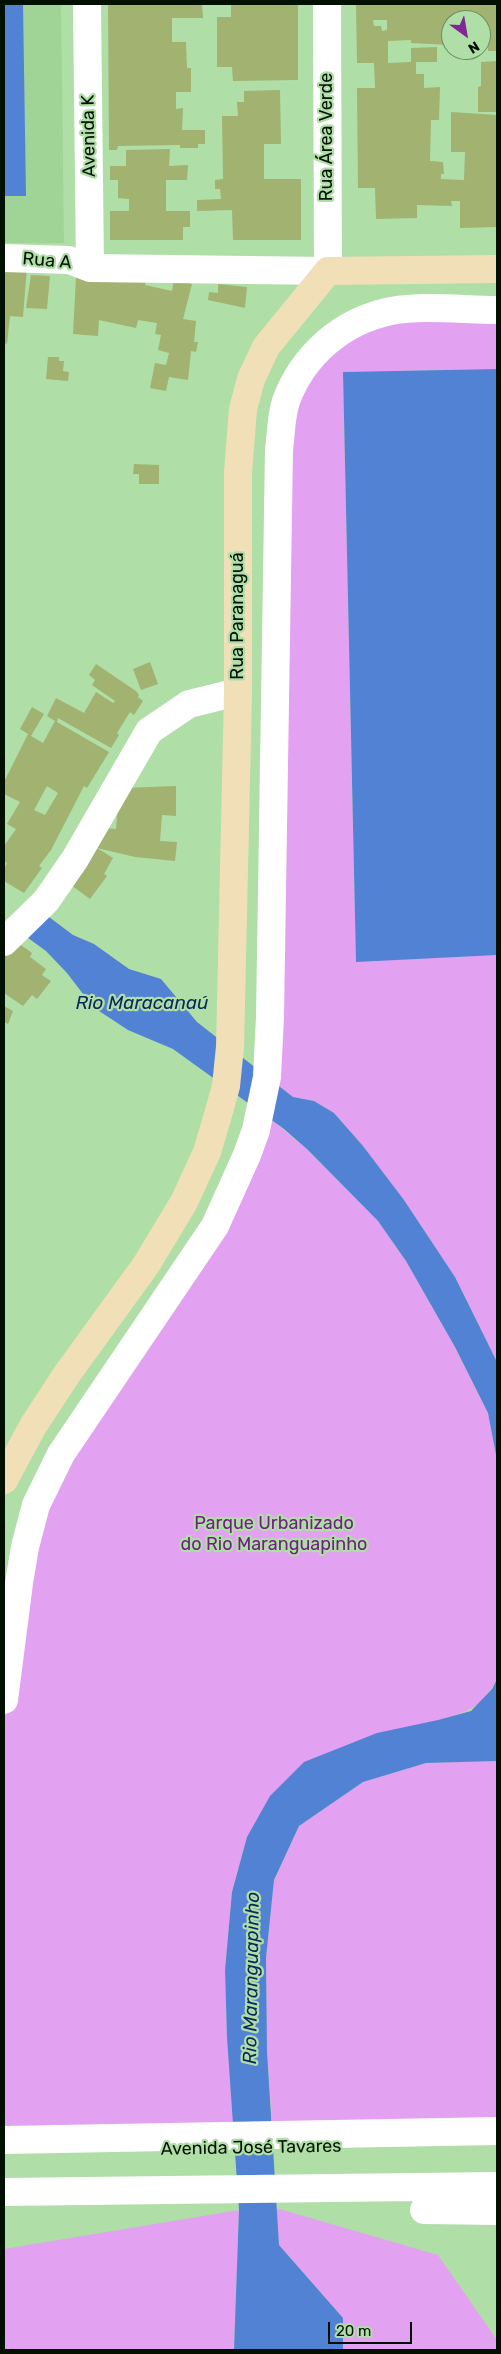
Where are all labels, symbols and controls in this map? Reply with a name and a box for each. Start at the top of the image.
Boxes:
north arrow [441,10,491,60]
text: N [465,37,482,57]
street label: Rua Área Verde [316,73,338,201]
street label: Avenida K [77,95,101,177]
street label: Rua A [22,248,72,274]
street label: Rua Paranaguá [227,552,249,680]
water label: Rio Maracanaú [75,993,209,1015]
park label: Parque Urbanizado do Rio Maranguapinho [181,1513,367,1556]
water label: Rio Maranguapinho [239,1892,265,2064]
street label: Avenida José Tavares [160,2136,342,2160]
scale bar [331,2312,415,2344]
text: 20 m [336,2322,371,2340]

